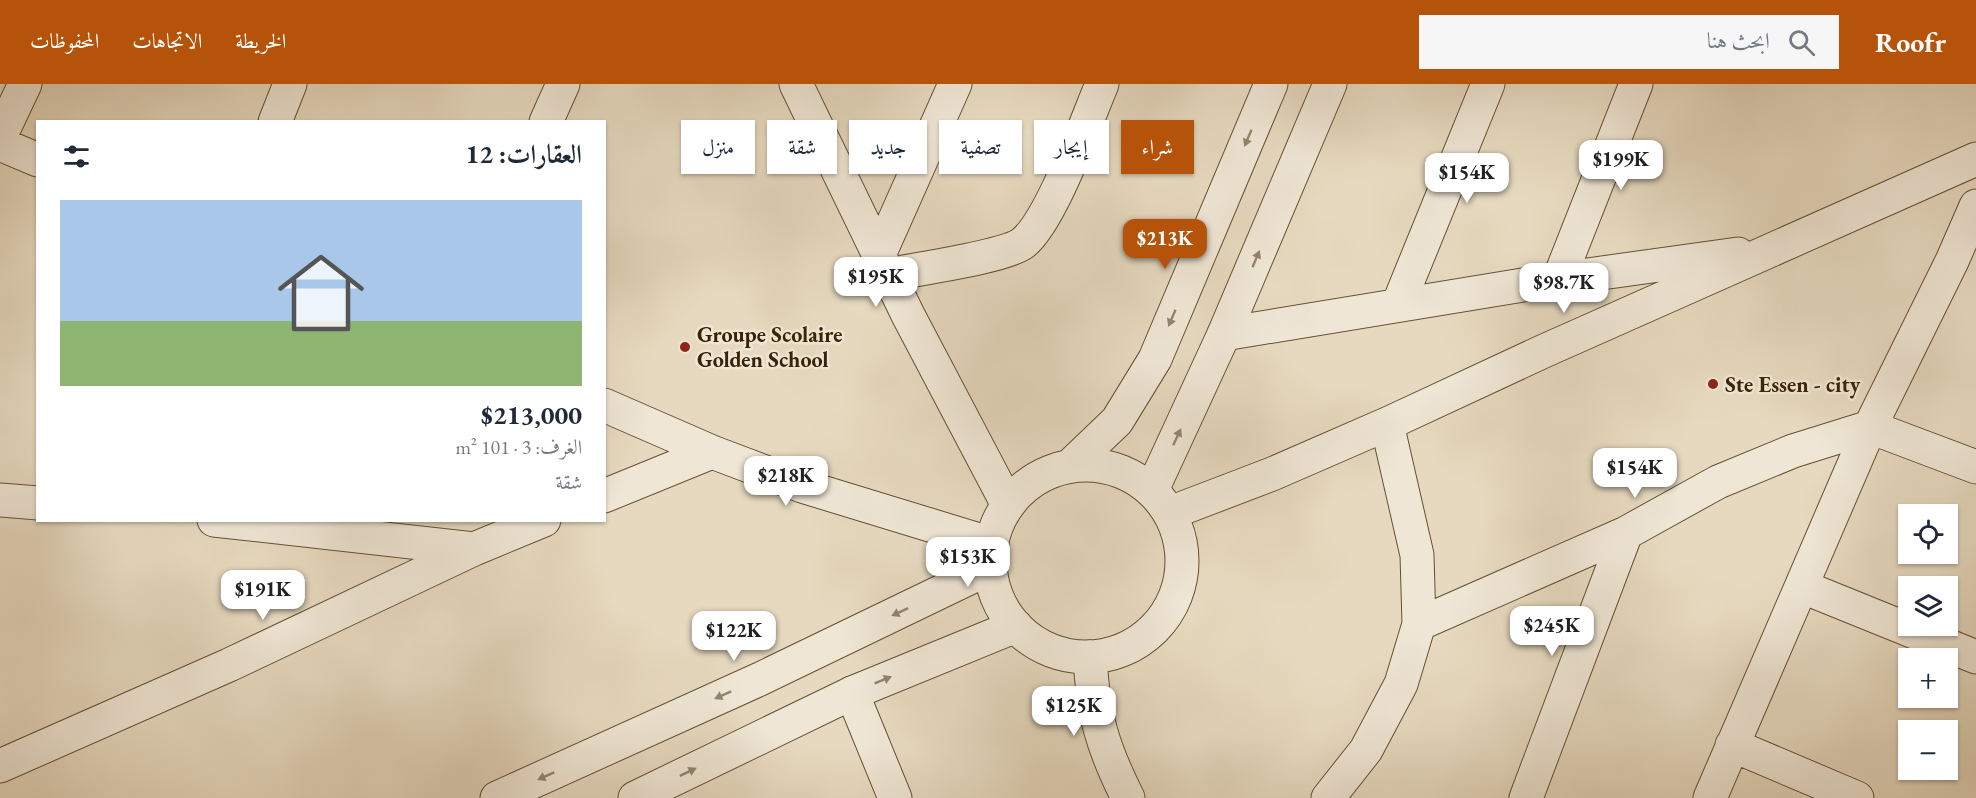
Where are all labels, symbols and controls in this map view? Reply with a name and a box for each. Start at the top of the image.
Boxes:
search box [1419,15,1839,69]
text: Roofr [1875,24,1946,60]
text: ابحث هنا [1707,26,1770,55]
icon: search [1785,26,1818,59]
text: المحفوظات [30,27,99,54]
text: الاتجاهات [132,27,202,54]
text: الخريطة [235,27,286,54]
chip: منزل [681,120,755,174]
chip: شقة [767,120,837,174]
chip: جديد [849,120,927,174]
chip: تصفية [939,120,1022,174]
chip: إيجار [1034,120,1109,174]
chip: شراء [1121,120,1194,174]
one-way arrow [1243,129,1252,147]
text: العقارات: 12 [465,137,582,171]
icon: filters [60,140,93,173]
pin: $199K [1579,140,1663,191]
text: $199K [1593,146,1649,172]
pin: $154K [1425,153,1509,204]
text: $154K [1439,159,1495,185]
pin: $213K [1123,219,1207,270]
text: $213K [1137,225,1193,251]
icon: home [267,239,375,347]
one-way arrow [1252,250,1261,268]
pin: $195K [834,257,918,308]
text: $195K [848,263,904,289]
pin: $98.7K [1515,263,1613,314]
text: $98.7K [1533,269,1595,295]
one-way arrow [1167,309,1177,327]
place label: Groupe Scolaire Golden School [697,320,842,374]
marker: Groupe Scolaire Golden School [678,340,692,354]
place label: Ste Essen - city [1725,370,1861,399]
marker: Ste Essen - city [1706,377,1720,391]
text: $213,000 [481,398,582,432]
one-way arrow [1172,429,1181,446]
text: الغرف: 3 · 101 m² [455,434,582,460]
pin: $154K [1593,448,1677,499]
text: $154K [1607,454,1663,480]
pin: $218K [744,456,828,507]
text: $218K [758,462,814,488]
text: شقة [556,469,582,495]
map controls [1898,504,1958,780]
button: locate [1898,504,1958,564]
pin: $153K [926,537,1010,588]
text: $153K [940,543,996,569]
pin: $191K [221,570,305,621]
text: $191K [235,576,291,602]
button: layers [1898,576,1958,636]
pin: $245K [1510,606,1594,657]
one-way arrow [891,607,908,616]
pin: $122K [692,611,776,662]
text: $245K [1524,612,1580,638]
text: $122K [706,617,762,643]
button: + [1898,648,1958,708]
one-way arrow [875,675,893,685]
pin: $125K [1032,686,1116,737]
one-way arrow [714,690,732,700]
text: $125K [1046,692,1102,718]
button: − [1898,720,1958,780]
one-way arrow [679,768,696,777]
one-way arrow [537,771,554,780]

